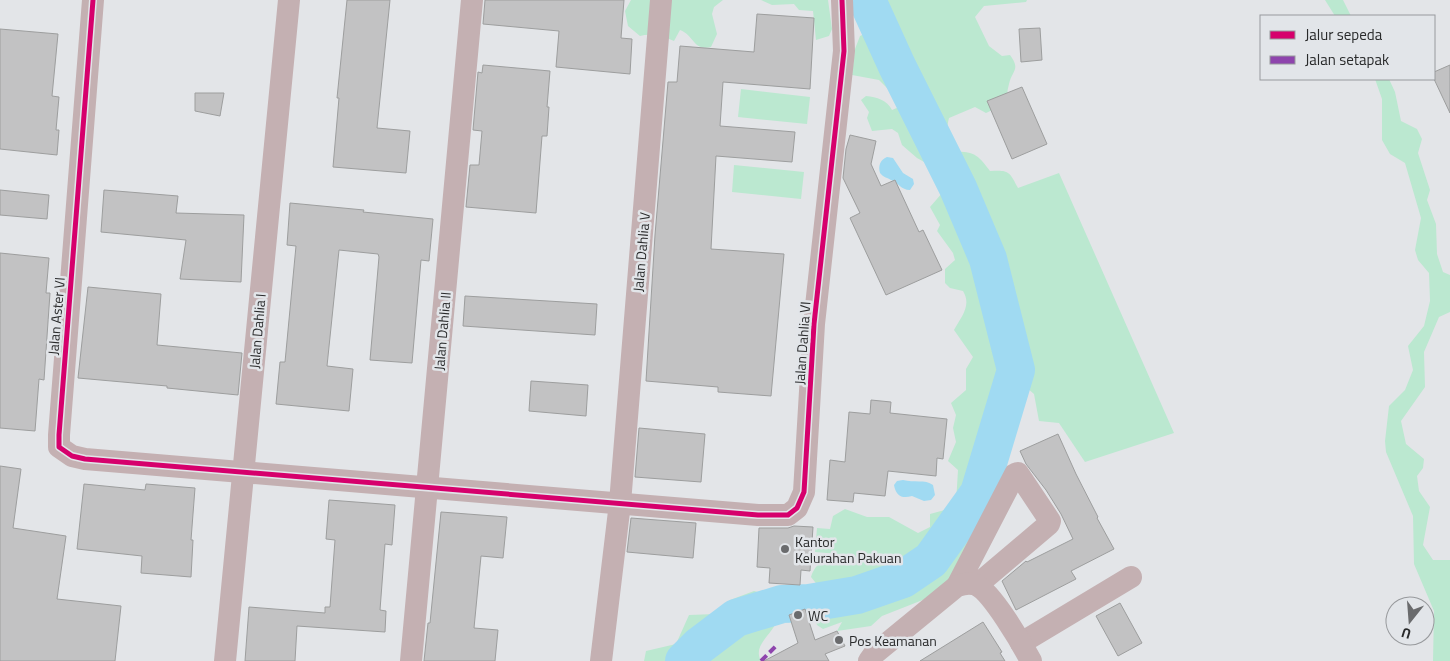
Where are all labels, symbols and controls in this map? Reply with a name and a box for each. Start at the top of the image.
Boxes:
legend [1260,15,1435,80]
text: Jalur sepeda [1305,23,1383,46]
text: Jalan setapak [1305,48,1389,71]
street label: Jalan Dahlia V [627,211,655,293]
street label: Jalan Aster VI [42,276,70,356]
street label: Jalan Dahlia II [428,291,456,371]
street label: Jalan Dahlia I [243,293,271,369]
street label: Jalan Dahlia VI [789,301,815,385]
place label: Kantor Kelurahan Pakuan [795,531,901,568]
marker: Kantor Kelurahan Pakuan [779,543,791,555]
north arrow [1385,596,1435,646]
place label: WC [808,605,828,626]
marker: WC [792,609,804,621]
text: U [1399,623,1414,645]
place label: Pos Keamanan [849,630,937,651]
marker: Pos Keamanan [833,634,845,646]

